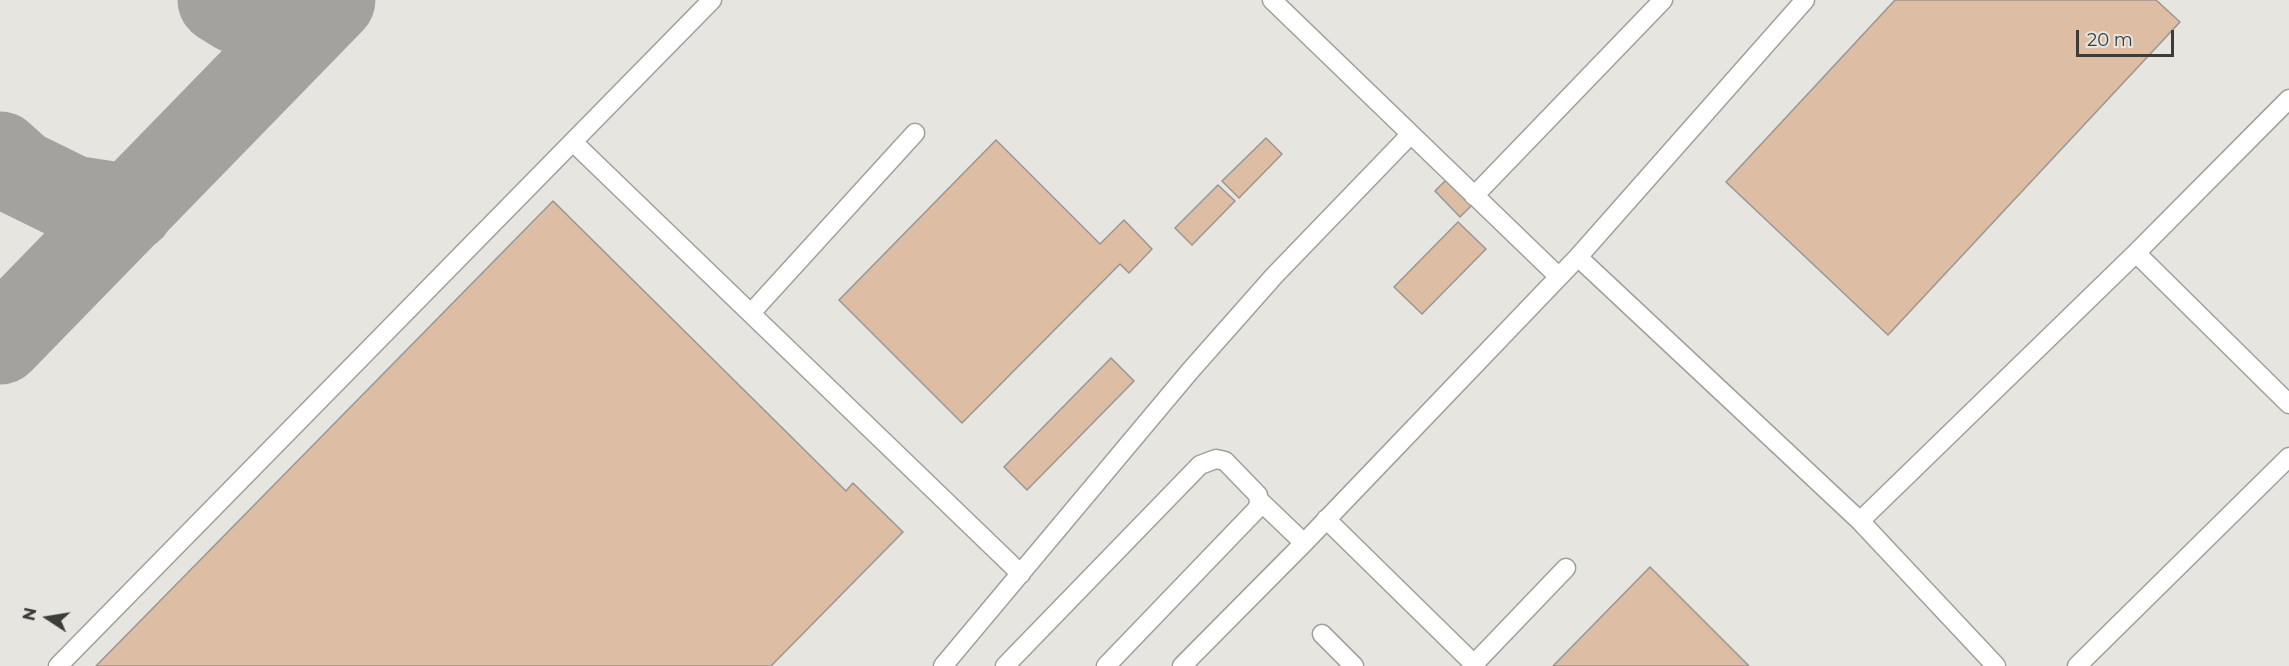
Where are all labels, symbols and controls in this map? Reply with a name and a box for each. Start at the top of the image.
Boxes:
scale bar [2079,18,2176,56]
text: 20 m [2087,29,2133,51]
north arrow [18,588,78,648]
text: N [19,606,41,622]

